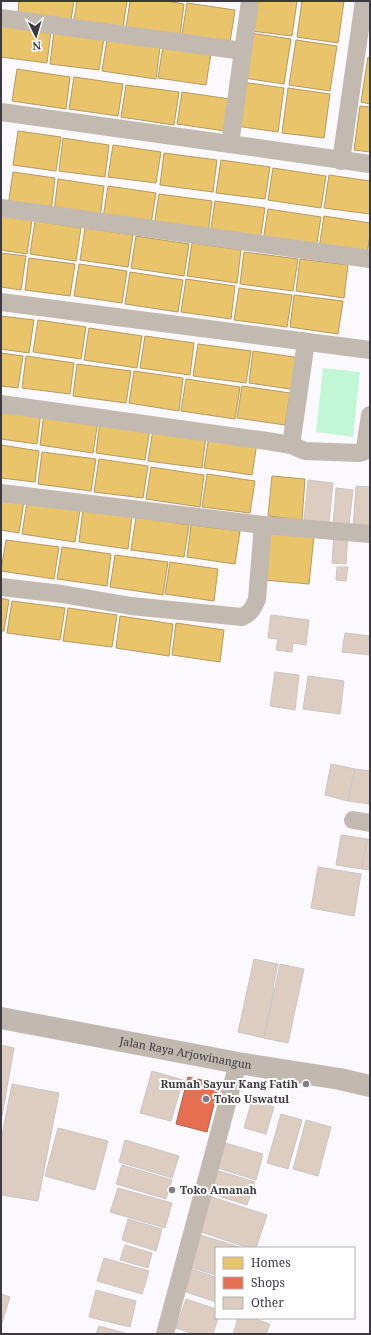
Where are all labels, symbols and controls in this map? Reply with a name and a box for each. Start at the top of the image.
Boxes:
north arrow [16,16,56,56]
text: N [32,39,42,54]
street label: Jalan Raya Arjowinangun [117,1032,253,1072]
place label: Rumah Sayur Kang Fatih [160,1076,299,1091]
marker: Rumah Sayur Kang Fatih [301,1079,311,1089]
place label: Toko Uswatul [214,1091,289,1106]
marker: Toko Uswatul [201,1094,211,1104]
place label: Toko Amanah [180,1182,258,1197]
marker: Toko Amanah [167,1185,177,1195]
legend [215,1247,355,1319]
text: Homes [251,1254,291,1271]
text: Shops [251,1274,285,1291]
text: Other [251,1294,284,1311]

